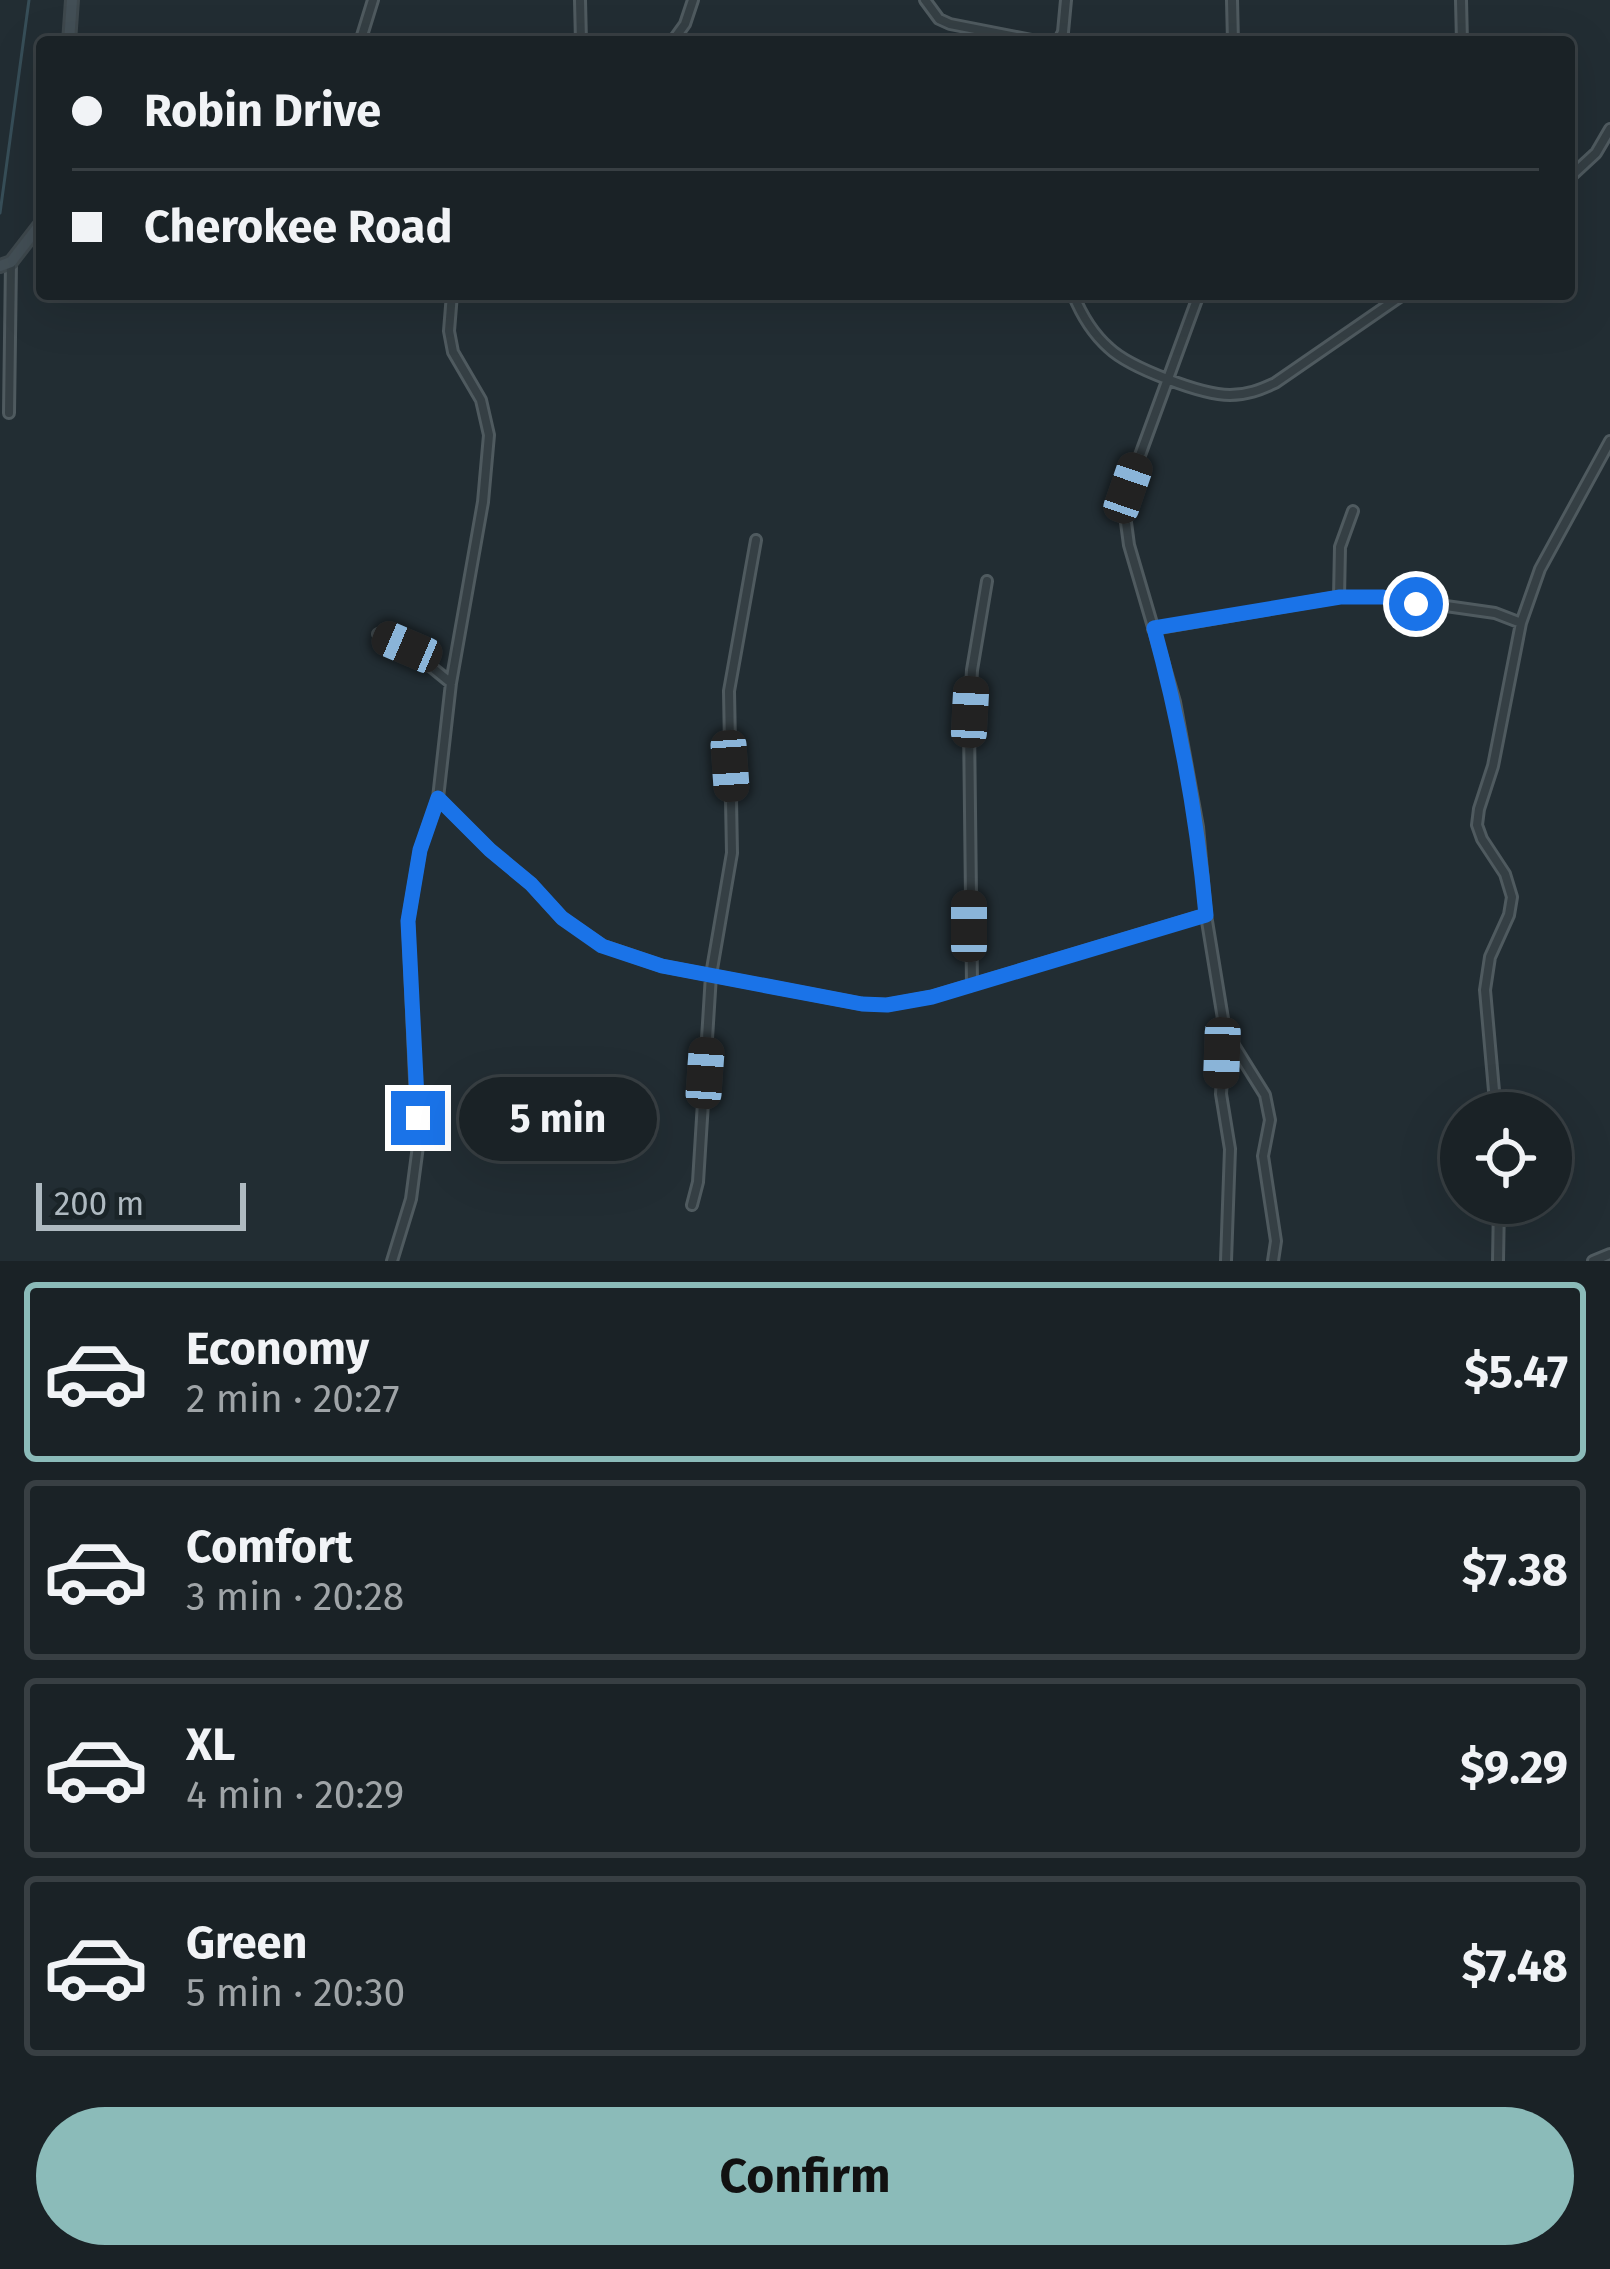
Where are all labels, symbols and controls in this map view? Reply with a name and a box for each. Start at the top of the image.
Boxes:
text: Robin Drive [144,84,381,138]
text: Cherokee Road [144,200,452,254]
car [1099,448,1157,528]
route start [1389,577,1443,631]
car [367,616,447,678]
car [950,675,990,749]
car [710,729,750,803]
car [951,890,987,962]
car [1203,1016,1241,1090]
car [685,1036,725,1110]
callout: 5 min [460,1076,658,1160]
route end [391,1091,445,1145]
map controls [1440,1092,1572,1224]
button: locate [1440,1092,1572,1224]
text: 5 min [510,1096,606,1142]
scale bar [36,1177,246,1230]
text: 200 m [54,1184,144,1224]
icon: car [42,1318,150,1426]
text: Economy [186,1322,369,1376]
text: $5.47 [1464,1345,1568,1399]
text: 2 min · 20:27 [186,1376,400,1422]
icon: car [42,1516,150,1624]
text: Comfort [186,1520,353,1574]
text: $7.38 [1462,1543,1568,1597]
text: 3 min · 20:28 [186,1574,404,1620]
icon: car [42,1714,150,1822]
text: XL [186,1718,235,1772]
text: $9.29 [1460,1741,1568,1795]
text: 4 min · 20:29 [186,1772,404,1818]
icon: car [42,1912,150,2020]
text: Green [186,1916,307,1970]
text: $7.48 [1462,1939,1568,1993]
text: 5 min · 20:30 [186,1970,405,2016]
button: Confirm [36,2107,1574,2245]

